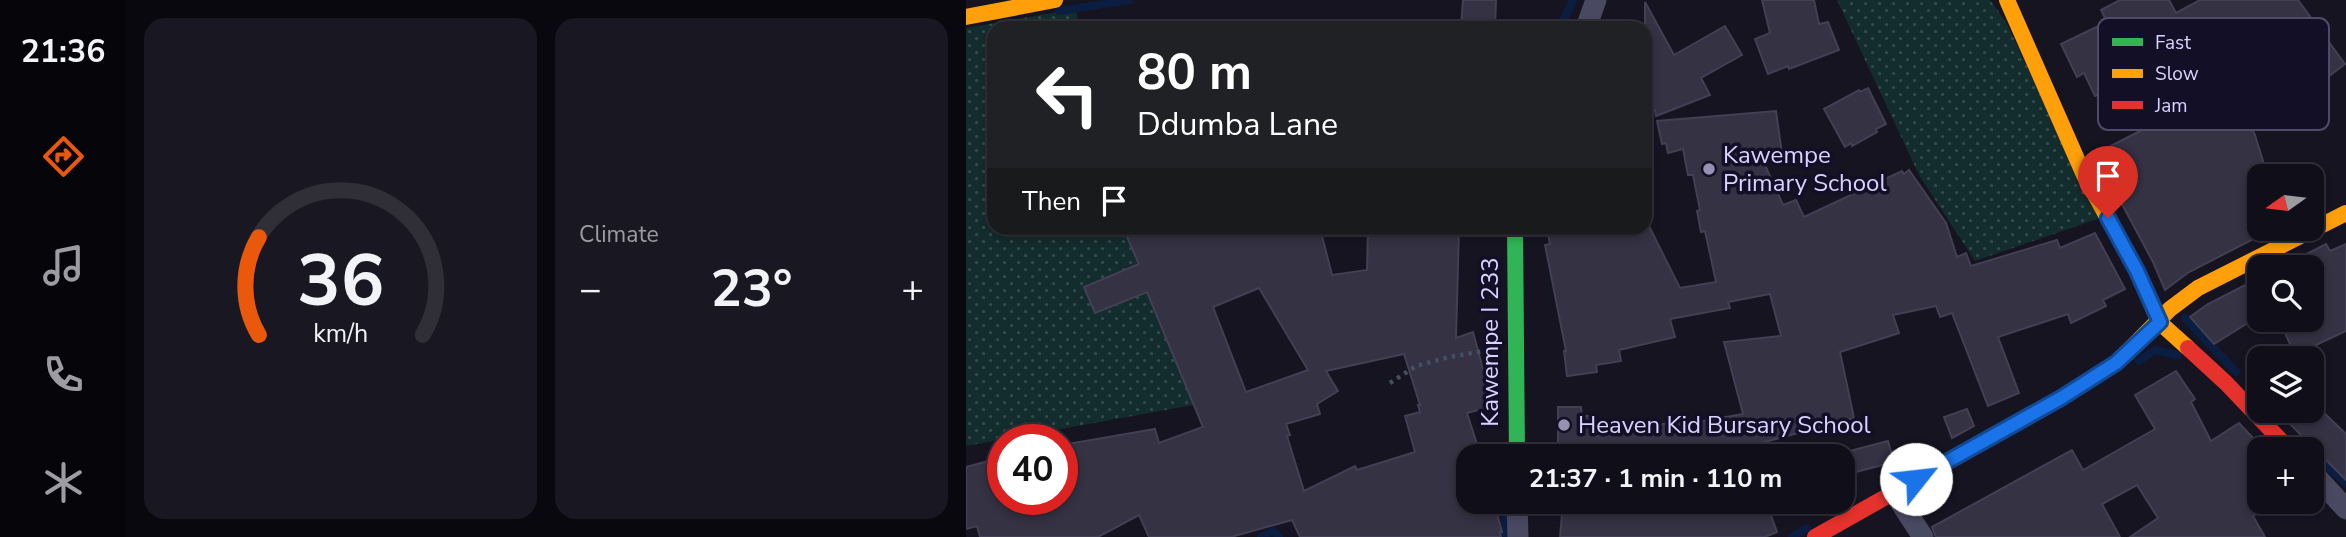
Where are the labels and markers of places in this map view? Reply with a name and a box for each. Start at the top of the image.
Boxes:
place label: Kawempe Primary School [1723,139,1887,199]
pin [2078,146,2138,218]
marker: Kawempe Primary School [1701,161,1717,177]
place label: Heaven Kid Bursary School [1578,409,1871,441]
marker: Heaven Kid Bursary School [1556,417,1572,433]

